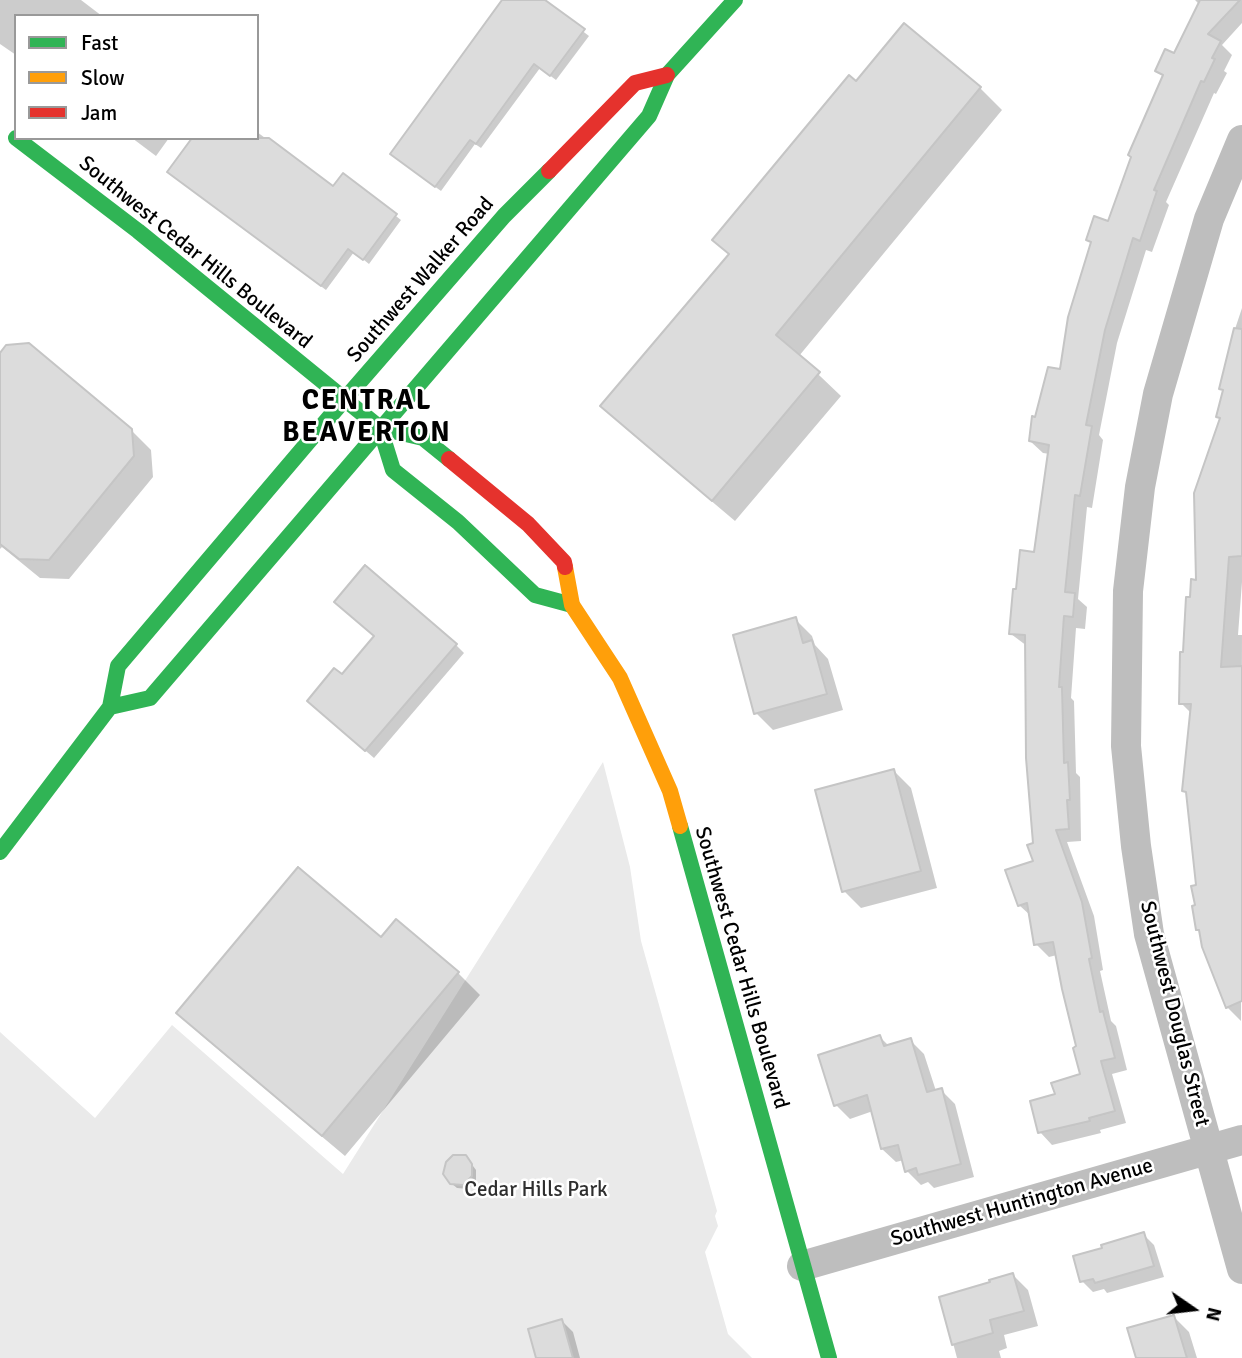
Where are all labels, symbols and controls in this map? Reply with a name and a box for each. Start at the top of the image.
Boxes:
legend [14,14,259,140]
text: Fast [81,30,118,56]
text: Slow [81,65,125,91]
text: Jam [81,100,117,126]
street label: Southwest Cedar Hills Boulevard [74,151,316,355]
street label: Southwest Walker Road [342,192,500,368]
district label: CENTRAL BEAVERTON [283,385,451,451]
street label: Southwest Cedar Hills Boulevard [689,824,793,1112]
street label: Southwest Douglas Street [1134,899,1214,1129]
street label: Southwest Huntington Avenue [888,1153,1156,1253]
park label: Cedar Hills Park [464,1177,608,1203]
north arrow [1158,1274,1228,1344]
text: N [1200,1305,1227,1323]

